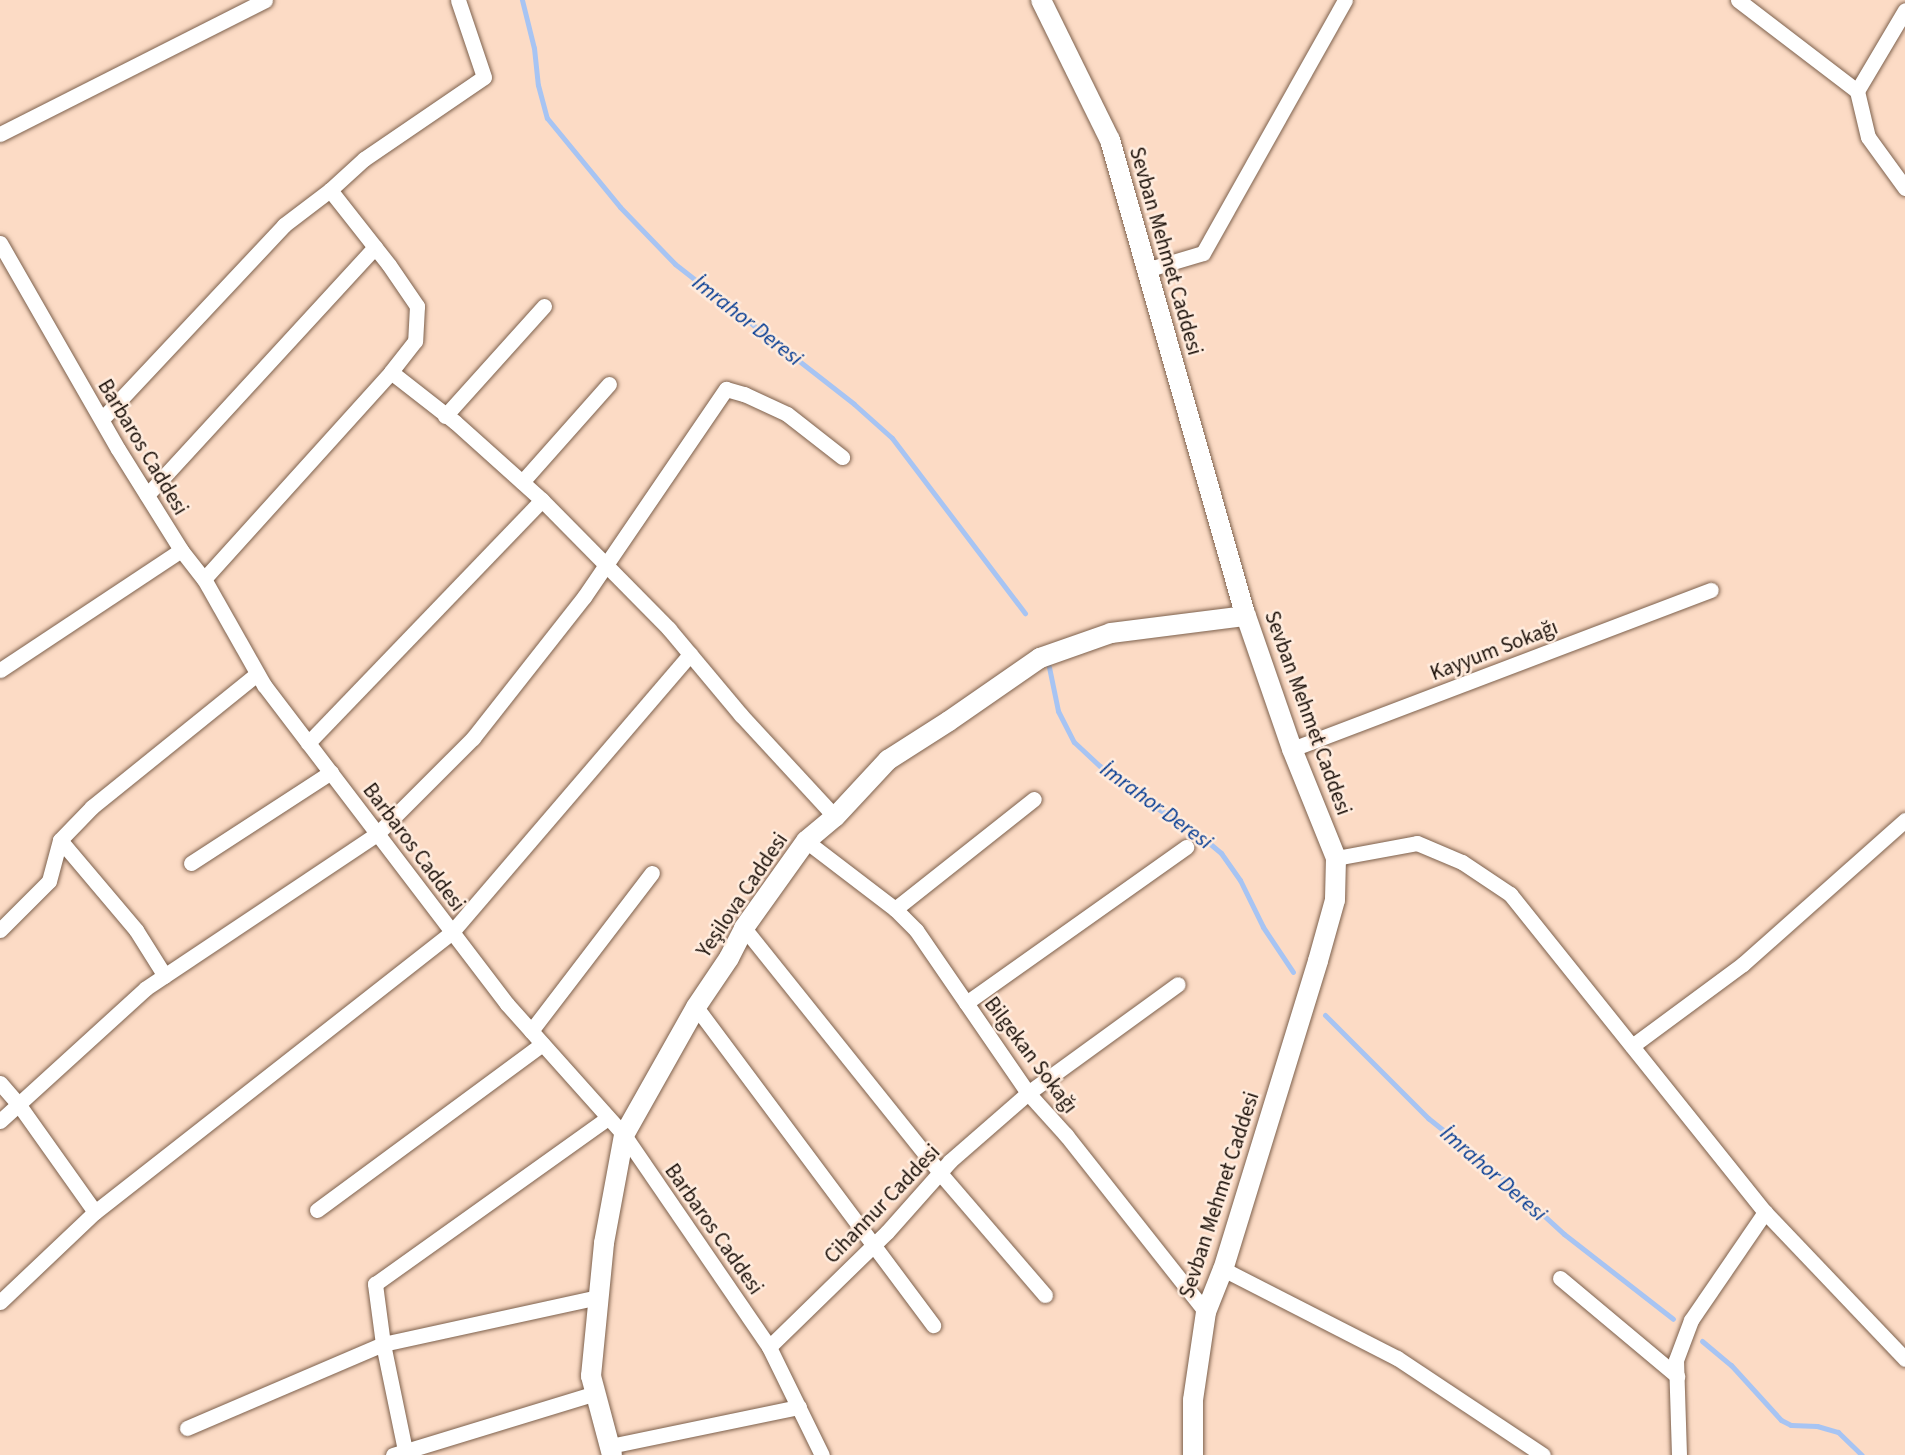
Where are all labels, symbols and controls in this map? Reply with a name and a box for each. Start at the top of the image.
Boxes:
street label: Sevban Mehmet Caddesi [1124,144,1208,358]
water label: İmrahor Deresi [687,270,807,372]
street label: Barbaros Caddesi [93,375,193,519]
street label: Sevban Mehmet Caddesi [1259,607,1357,819]
street label: Kayyum Sokağı [1427,614,1561,686]
water label: İmrahor Deresi [1095,756,1217,856]
street label: Barbaros Caddesi [358,778,470,916]
street label: Yeşilova Caddesi [691,828,793,962]
street label: Bilgekan Sokağı [979,992,1083,1118]
street label: Sevban Mehmet Caddesi [1174,1089,1264,1301]
water label: İmrahor Deresi [1434,1121,1552,1227]
street label: Cihannur Caddesi [819,1139,945,1269]
street label: Barbaros Caddesi [660,1159,768,1299]

